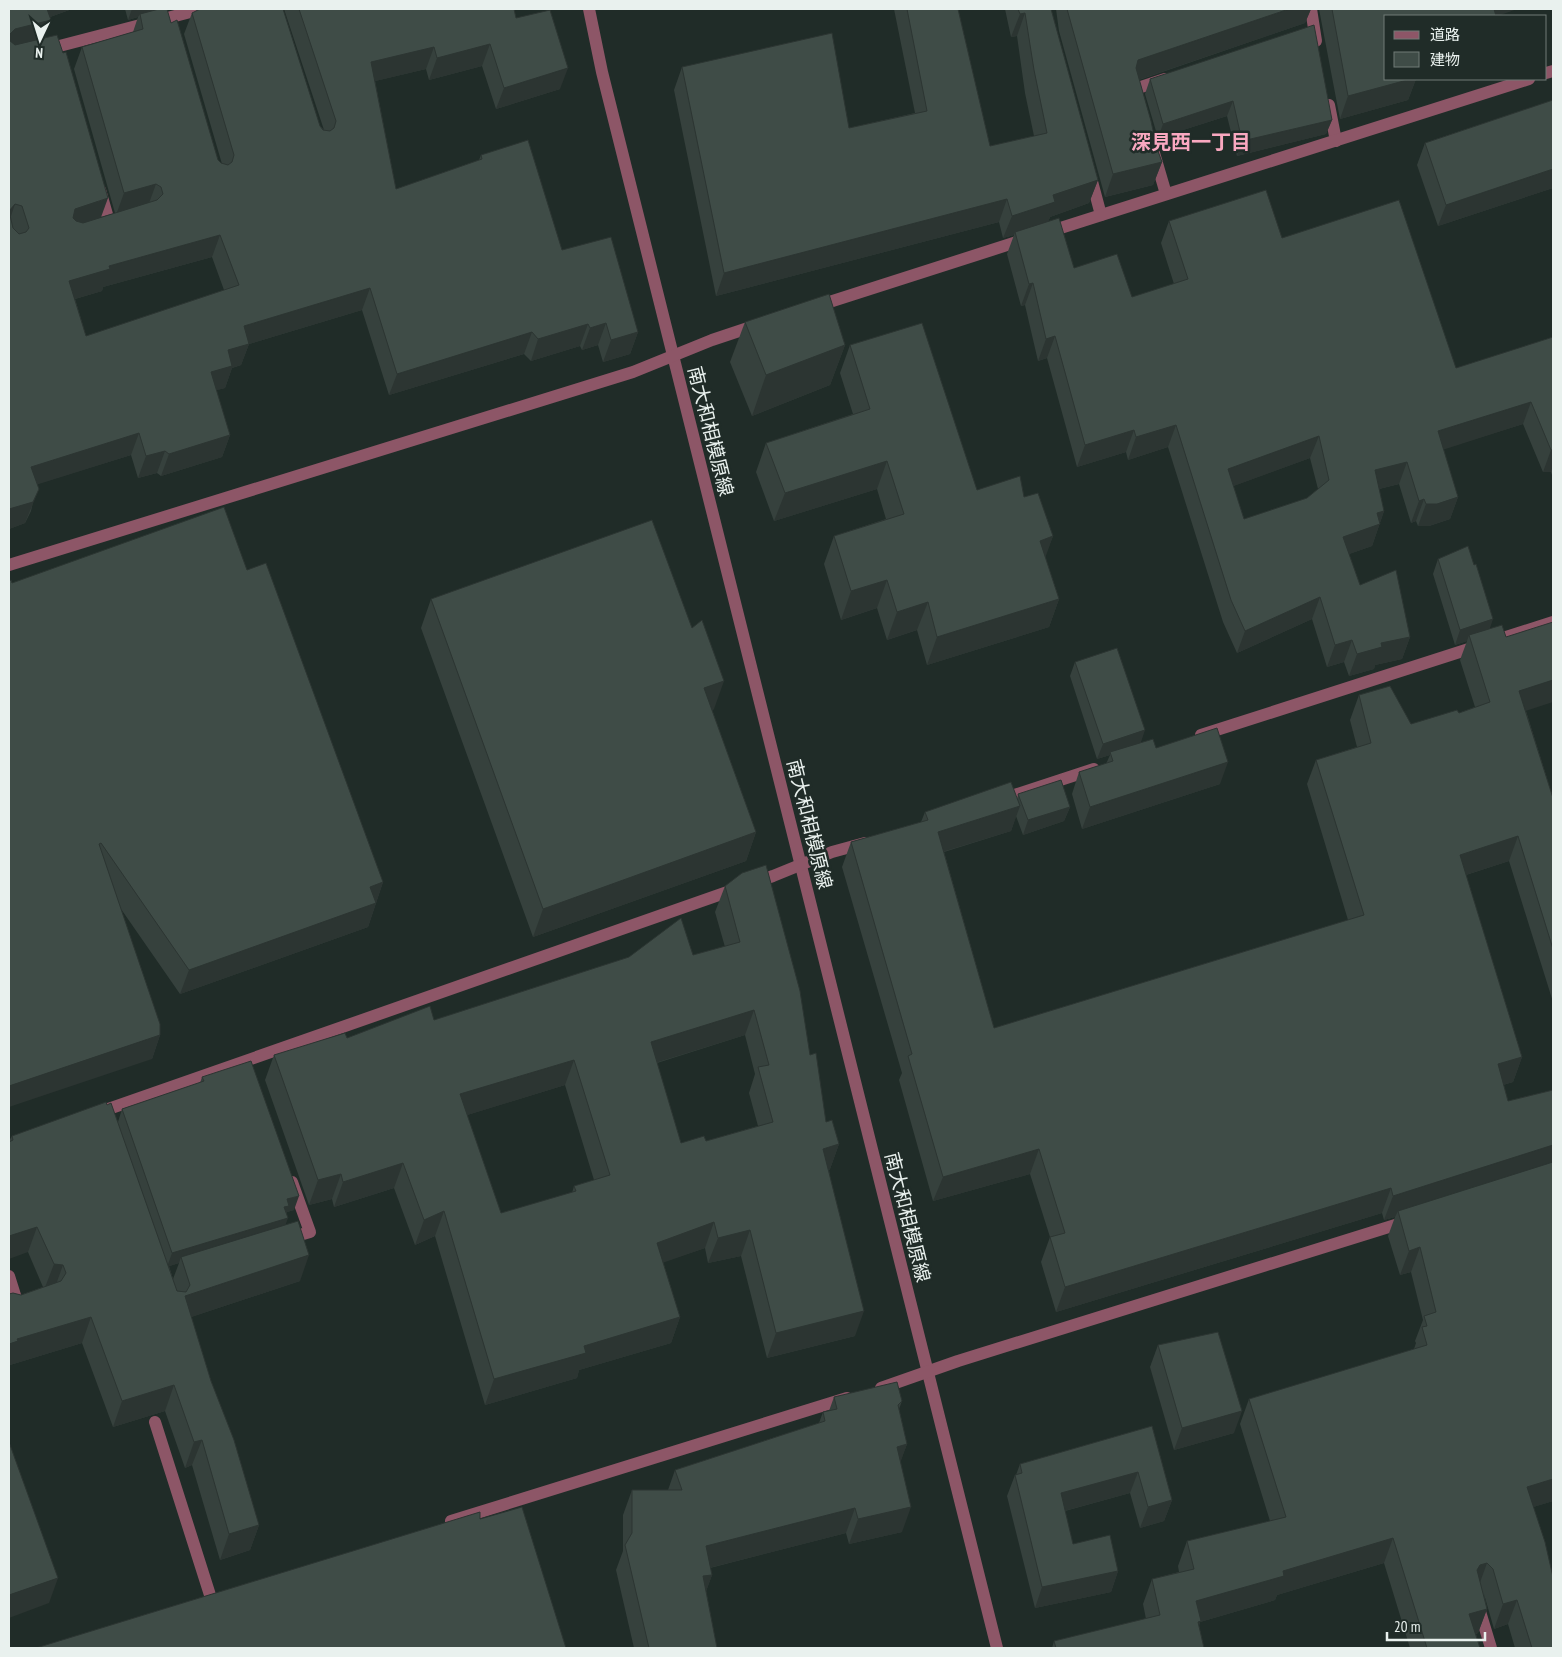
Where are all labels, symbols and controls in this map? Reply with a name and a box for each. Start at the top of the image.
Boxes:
north arrow [15,15,65,65]
legend [1384,15,1547,80]
text: 道路 [1430,25,1460,44]
text: N [35,44,43,62]
text: 建物 [1430,50,1460,69]
district label: 深見西一丁目 [1131,129,1251,155]
street label: 南大和相模原線 [683,364,739,498]
street label: 南大和相模原線 [782,757,838,891]
street label: 南大和相模原線 [880,1150,936,1284]
scale bar [1387,1610,1484,1642]
text: 20 m [1394,1617,1420,1636]

